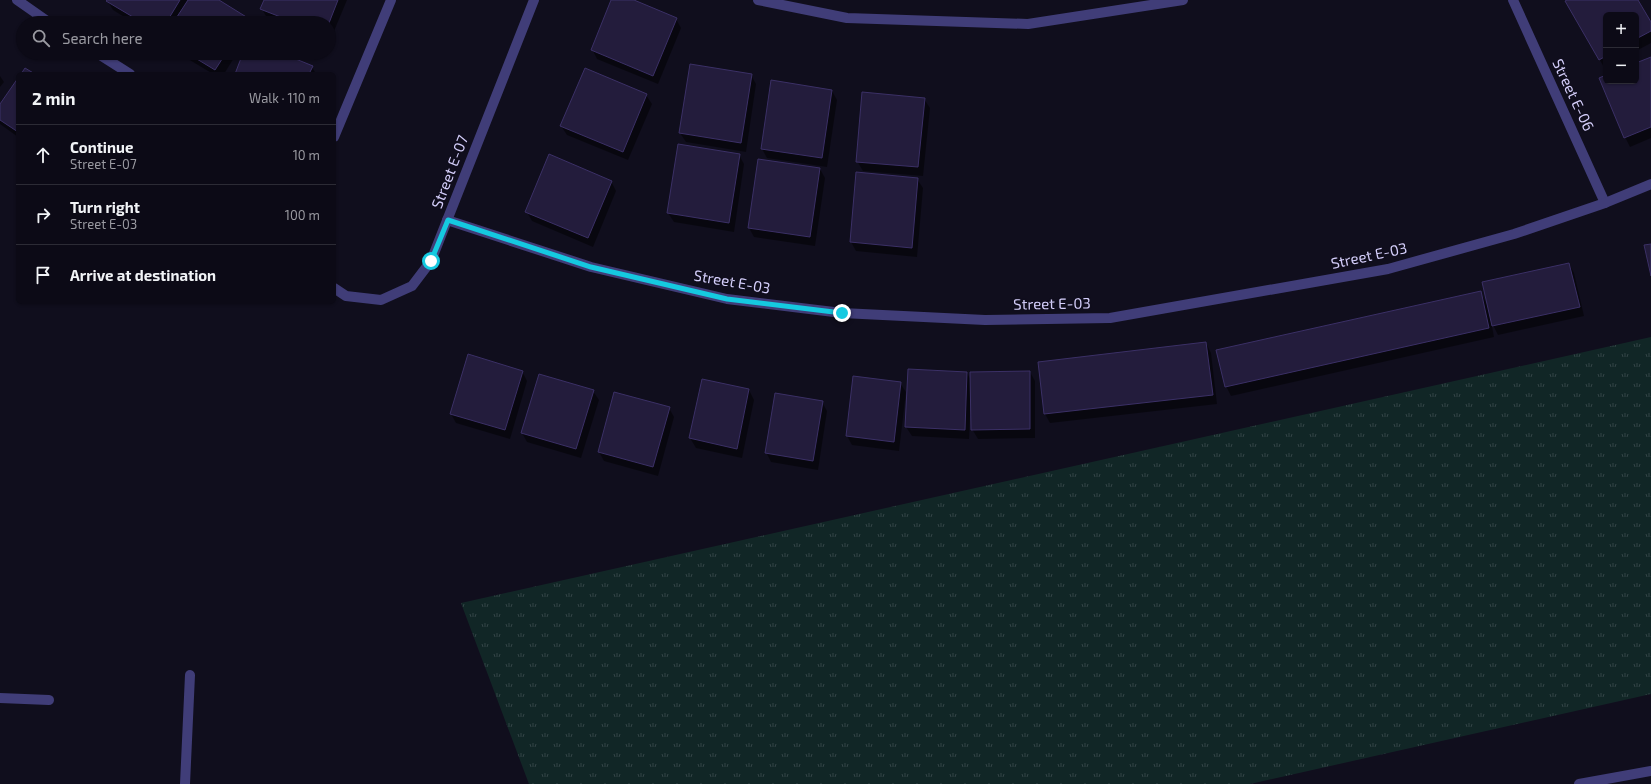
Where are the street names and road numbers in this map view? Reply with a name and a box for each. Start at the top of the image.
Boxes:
street label: Street E-06 [1549,56,1598,134]
street label: Street E-07 [427,132,471,211]
street label: Street E-03 [1329,238,1409,272]
street label: Street E-03 [692,265,772,297]
street label: Street E-03 [1013,293,1091,313]

